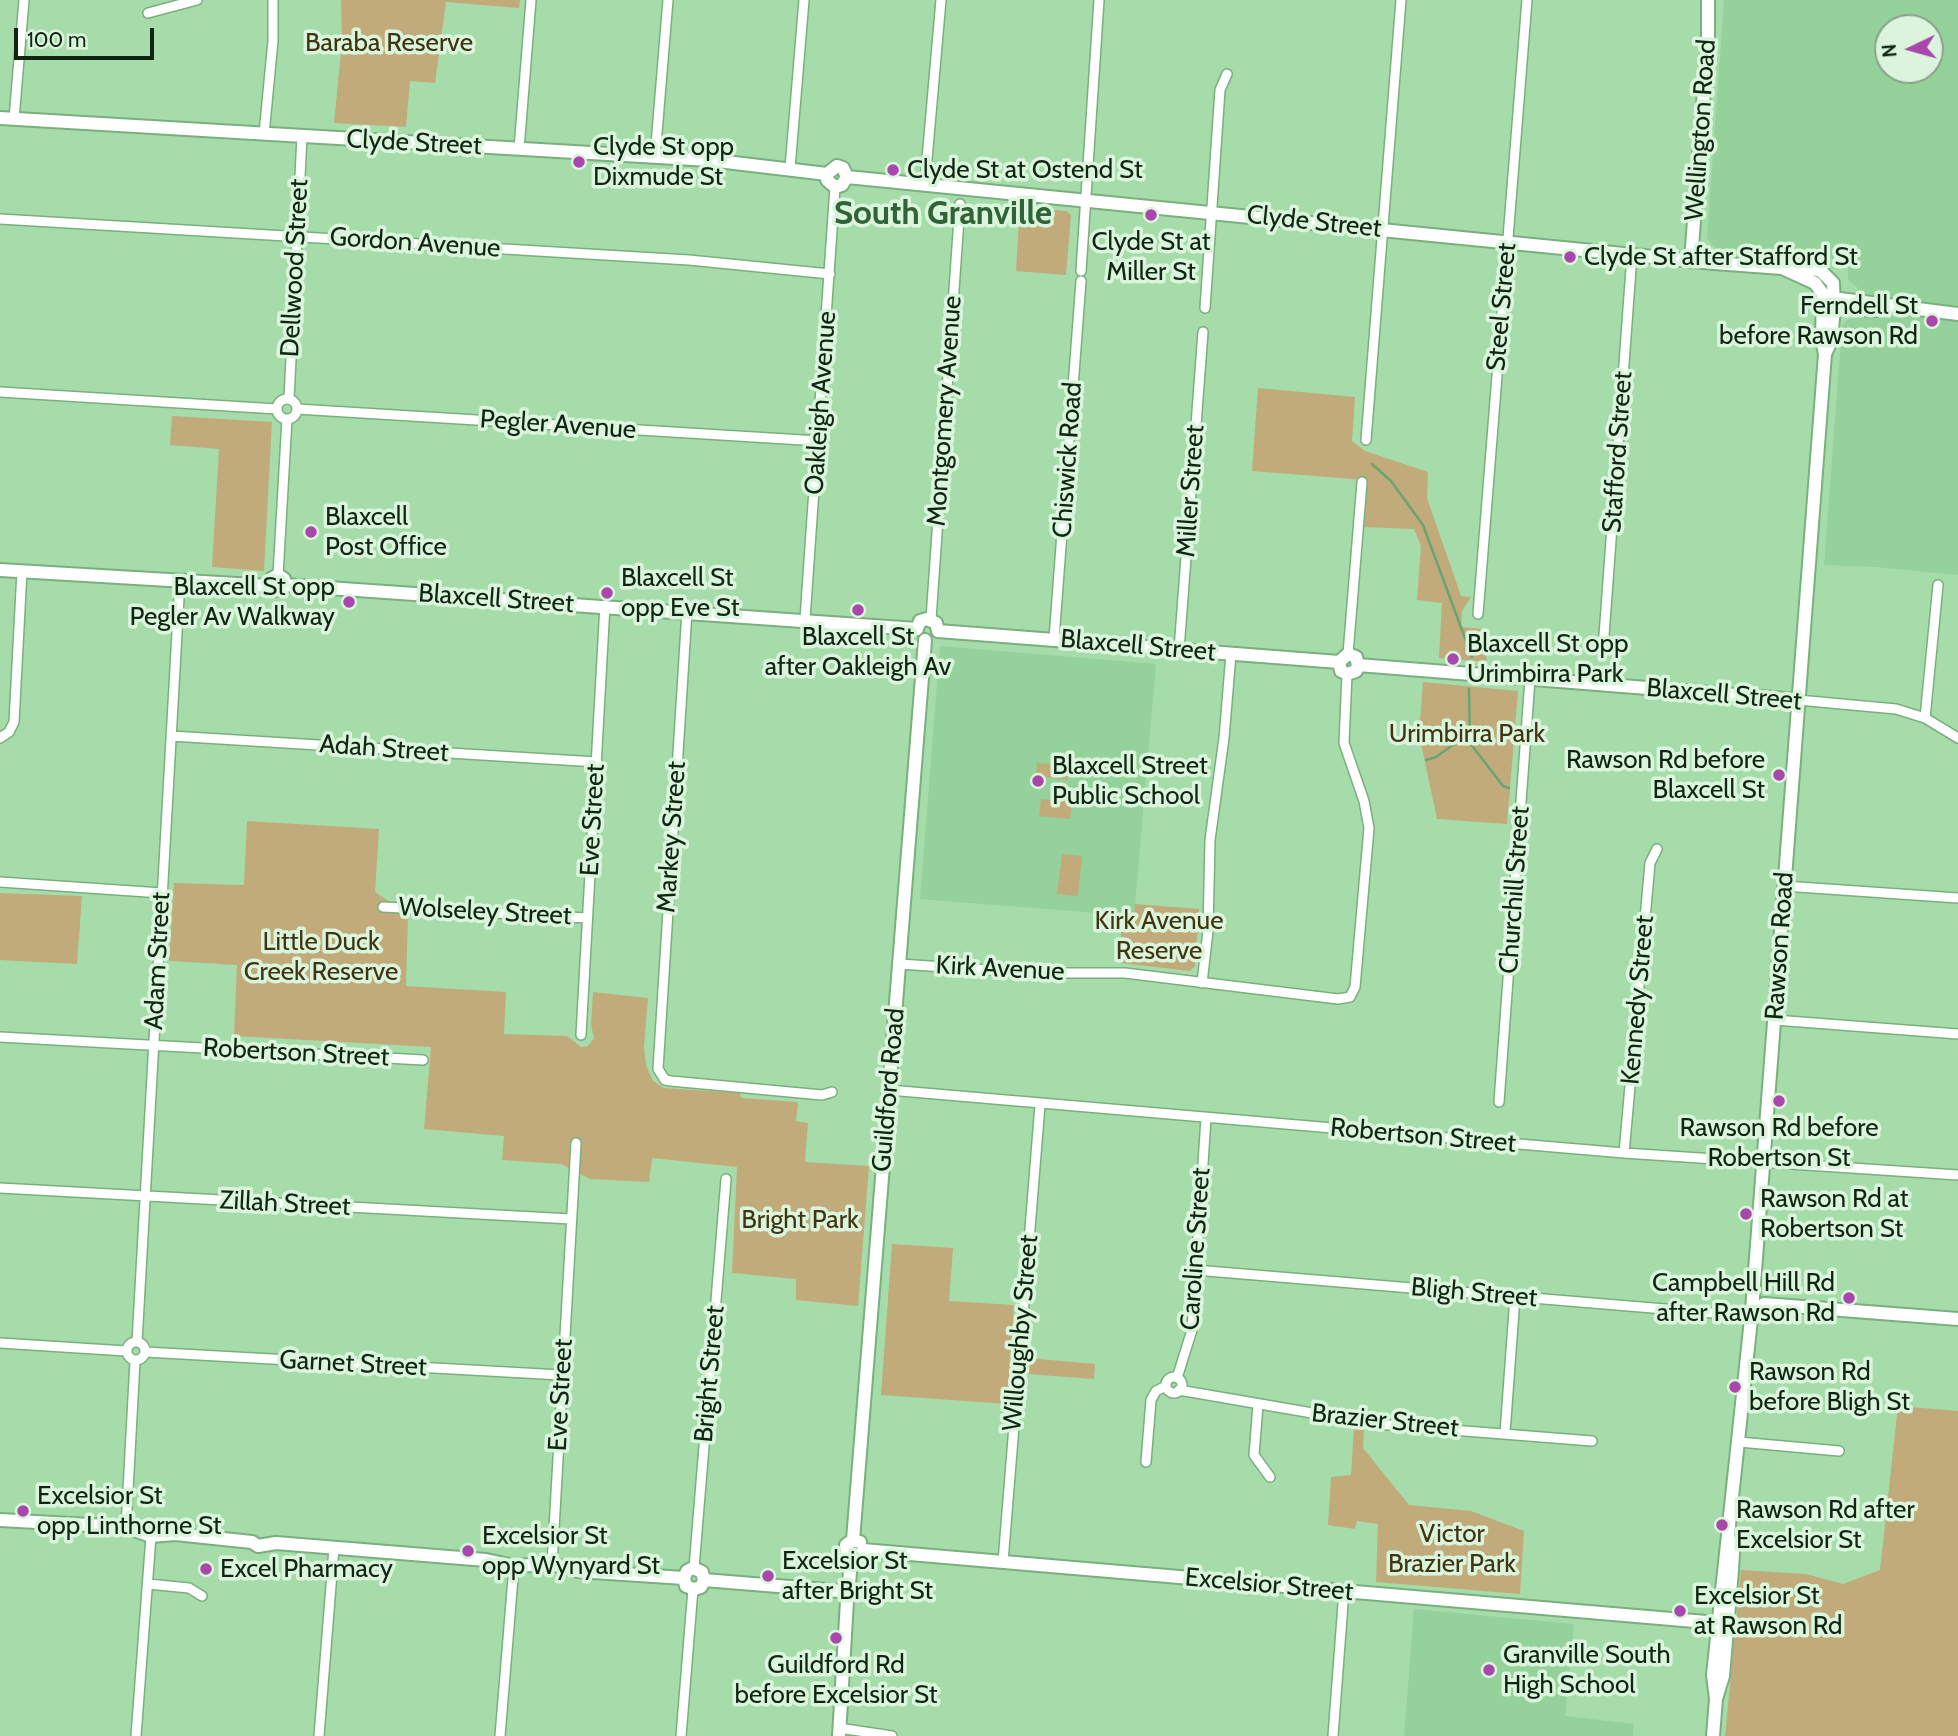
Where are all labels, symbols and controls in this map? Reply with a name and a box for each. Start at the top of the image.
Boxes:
scale bar [18,14,158,58]
north arrow [1874,14,1944,84]
text: 100 m [27,27,86,52]
park label: Baraba Reserve [305,27,473,59]
street label: Wellington Road [1679,38,1723,222]
text: N [1878,43,1902,58]
street label: Clyde Street [346,124,482,162]
place label: Clyde St opp Dixmude St [593,131,734,192]
marker: Clyde St opp Dixmude St [571,154,587,170]
place label: Clyde St at Ostend St [907,154,1143,186]
marker: Clyde St at Ostend St [885,162,901,178]
street label: Dellwood Street [275,178,315,358]
district label: South Granville [834,194,1052,234]
street label: Clyde Street [1245,199,1383,245]
marker: Clyde St at Miller St [1143,207,1159,223]
street label: Gordon Avenue [329,221,501,265]
place label: Clyde St at Miller St [1092,226,1210,288]
street label: Steel Street [1481,241,1523,373]
place label: Clyde St after Stafford St [1584,241,1858,273]
marker: Clyde St after Stafford St [1562,249,1578,265]
place label: Ferndell St before Rawson Rd [1719,290,1918,352]
street label: Montgomery Avenue [921,295,969,527]
street label: Oakleigh Avenue [799,310,843,496]
marker: Ferndell St before Rawson Rd [1924,313,1940,329]
street label: Stafford Street [1597,370,1639,534]
street label: Chiswick Road [1047,381,1089,539]
street label: Pegler Avenue [479,404,637,446]
street label: Miller Street [1171,424,1211,558]
place label: Blaxcell Post Office [325,501,447,562]
marker: Blaxcell Post Office [303,524,319,540]
place label: Blaxcell St opp Eve St [621,562,739,624]
place label: Blaxcell St opp Pegler Av Walkway [129,571,335,632]
street label: Blaxcell Street [417,578,575,620]
marker: Blaxcell St opp Eve St [599,585,615,601]
marker: Blaxcell St opp Pegler Av Walkway [341,594,357,610]
marker: Blaxcell St after Oakleigh Av [850,602,866,618]
place label: Blaxcell St after Oakleigh Av [765,621,951,682]
street label: Blaxcell Street [1059,624,1217,668]
place label: Blaxcell St opp Urimbirra Park [1467,628,1629,690]
marker: Blaxcell St opp Urimbirra Park [1445,651,1461,667]
street label: Blaxcell Street [1645,673,1803,717]
park label: Urimbirra Park [1389,718,1545,750]
street label: Adah Street [318,729,450,769]
place label: Rawson Rd before Blaxcell St [1566,744,1765,806]
place label: Blaxcell Street Public School [1052,750,1208,812]
street label: Markey Street [651,760,693,914]
street label: Eve Street [574,763,612,877]
marker: Rawson Rd before Blaxcell St [1771,767,1787,783]
marker: Blaxcell Street Public School [1030,773,1046,789]
street label: Churchill Street [1494,805,1536,975]
street label: Rawson Road [1759,871,1801,1021]
street label: Adam Street [139,891,177,1031]
street label: Wolseley Street [398,892,572,932]
park label: Kirk Avenue Reserve [1094,905,1224,967]
street label: Kennedy Street [1615,914,1661,1086]
park label: Little Duck Creek Reserve [244,926,398,988]
street label: Kirk Avenue [935,950,1065,988]
street label: Guildford Road [866,1007,912,1173]
street label: Robertson Street [202,1033,390,1073]
marker: Rawson Rd before Robertson St [1771,1093,1787,1109]
street label: Robertson Street [1329,1112,1517,1160]
place label: Rawson Rd before Robertson St [1679,1112,1879,1174]
street label: Caroline Street [1175,1167,1217,1331]
place label: Rawson Rd at Robertson St [1760,1183,1908,1244]
street label: Zillah Street [219,1185,351,1223]
park label: Bright Park [741,1204,859,1236]
marker: Rawson Rd at Robertson St [1738,1206,1754,1222]
street label: Willoughby Street [997,1234,1045,1432]
place label: Campbell Hill Rd after Rawson Rd [1652,1267,1835,1328]
street label: Bligh Street [1410,1272,1538,1314]
marker: Campbell Hill Rd after Rawson Rd [1841,1290,1857,1306]
street label: Bright Street [688,1304,732,1444]
street label: Eve Street [542,1338,580,1452]
street label: Garnet Street [279,1345,427,1383]
place label: Rawson Rd before Bligh St [1749,1356,1910,1418]
marker: Rawson Rd before Bligh St [1727,1379,1743,1395]
street label: Brazier Street [1310,1398,1460,1444]
place label: Excelsior St opp Linthorne St [37,1480,222,1542]
place label: Rawson Rd after Excelsior St [1736,1494,1915,1556]
marker: Excelsior St opp Linthorne St [15,1503,31,1519]
marker: Rawson Rd after Excelsior St [1714,1517,1730,1533]
park label: Victor Brazier Park [1388,1518,1516,1580]
place label: Excelsior St opp Wynyard St [482,1520,660,1582]
marker: Excelsior St opp Wynyard St [460,1543,476,1559]
place label: Excelsior St after Bright St [782,1545,933,1606]
place label: Excel Pharmacy [220,1553,393,1585]
marker: Excel Pharmacy [198,1561,214,1577]
street label: Excelsior Street [1184,1562,1354,1608]
marker: Excelsior St after Bright St [760,1568,776,1584]
place label: Excelsior St at Rawson Rd [1694,1580,1842,1642]
marker: Excelsior St at Rawson Rd [1672,1603,1688,1619]
marker: Guildford Rd before Excelsior St [828,1630,844,1646]
place label: Granville South High School [1503,1639,1671,1700]
place label: Guildford Rd before Excelsior St [735,1649,937,1710]
marker: Granville South High School [1481,1662,1497,1678]

